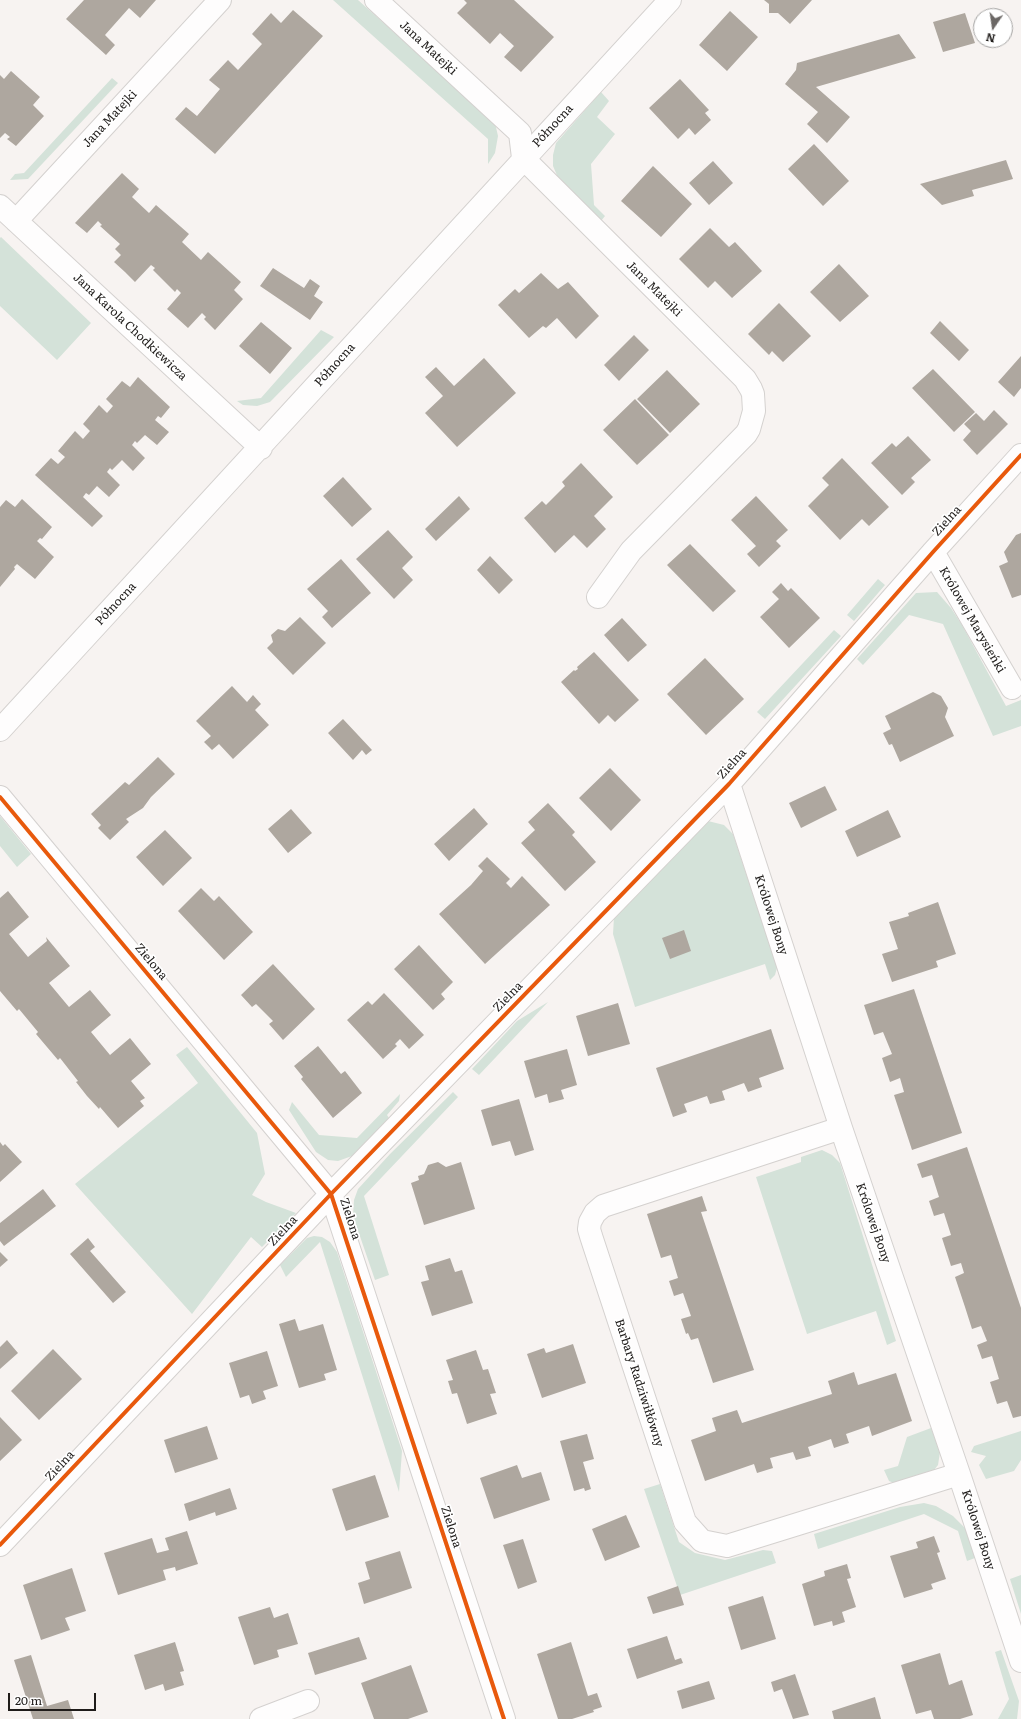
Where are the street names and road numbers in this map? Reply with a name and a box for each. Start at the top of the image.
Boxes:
street label: Jana Matejki [396,18,460,78]
street label: Jana Matejki [80,87,140,151]
street label: Północna [530,102,576,150]
street label: Jana Matejki [623,258,685,320]
street label: Jana Karola Chodkiewicza [70,270,190,384]
street label: Północna [312,340,358,390]
street label: Zielna [930,503,964,539]
street label: Królowej Marysieńki [936,564,1008,676]
street label: Północna [93,580,139,628]
street label: Zielna [715,746,749,782]
street label: Królowej Bony [751,873,791,957]
street label: Zielona [132,941,170,983]
street label: Zielna [490,979,526,1015]
street label: Królowej Bony [853,1181,893,1265]
street label: Zielona [336,1196,364,1242]
street label: Zielna [265,1213,301,1249]
street label: Barbary Radziwiłłówny [611,1317,667,1449]
street label: Zielna [42,1448,78,1484]
street label: Królowej Bony [958,1488,998,1572]
street label: Zielona [437,1504,465,1550]

